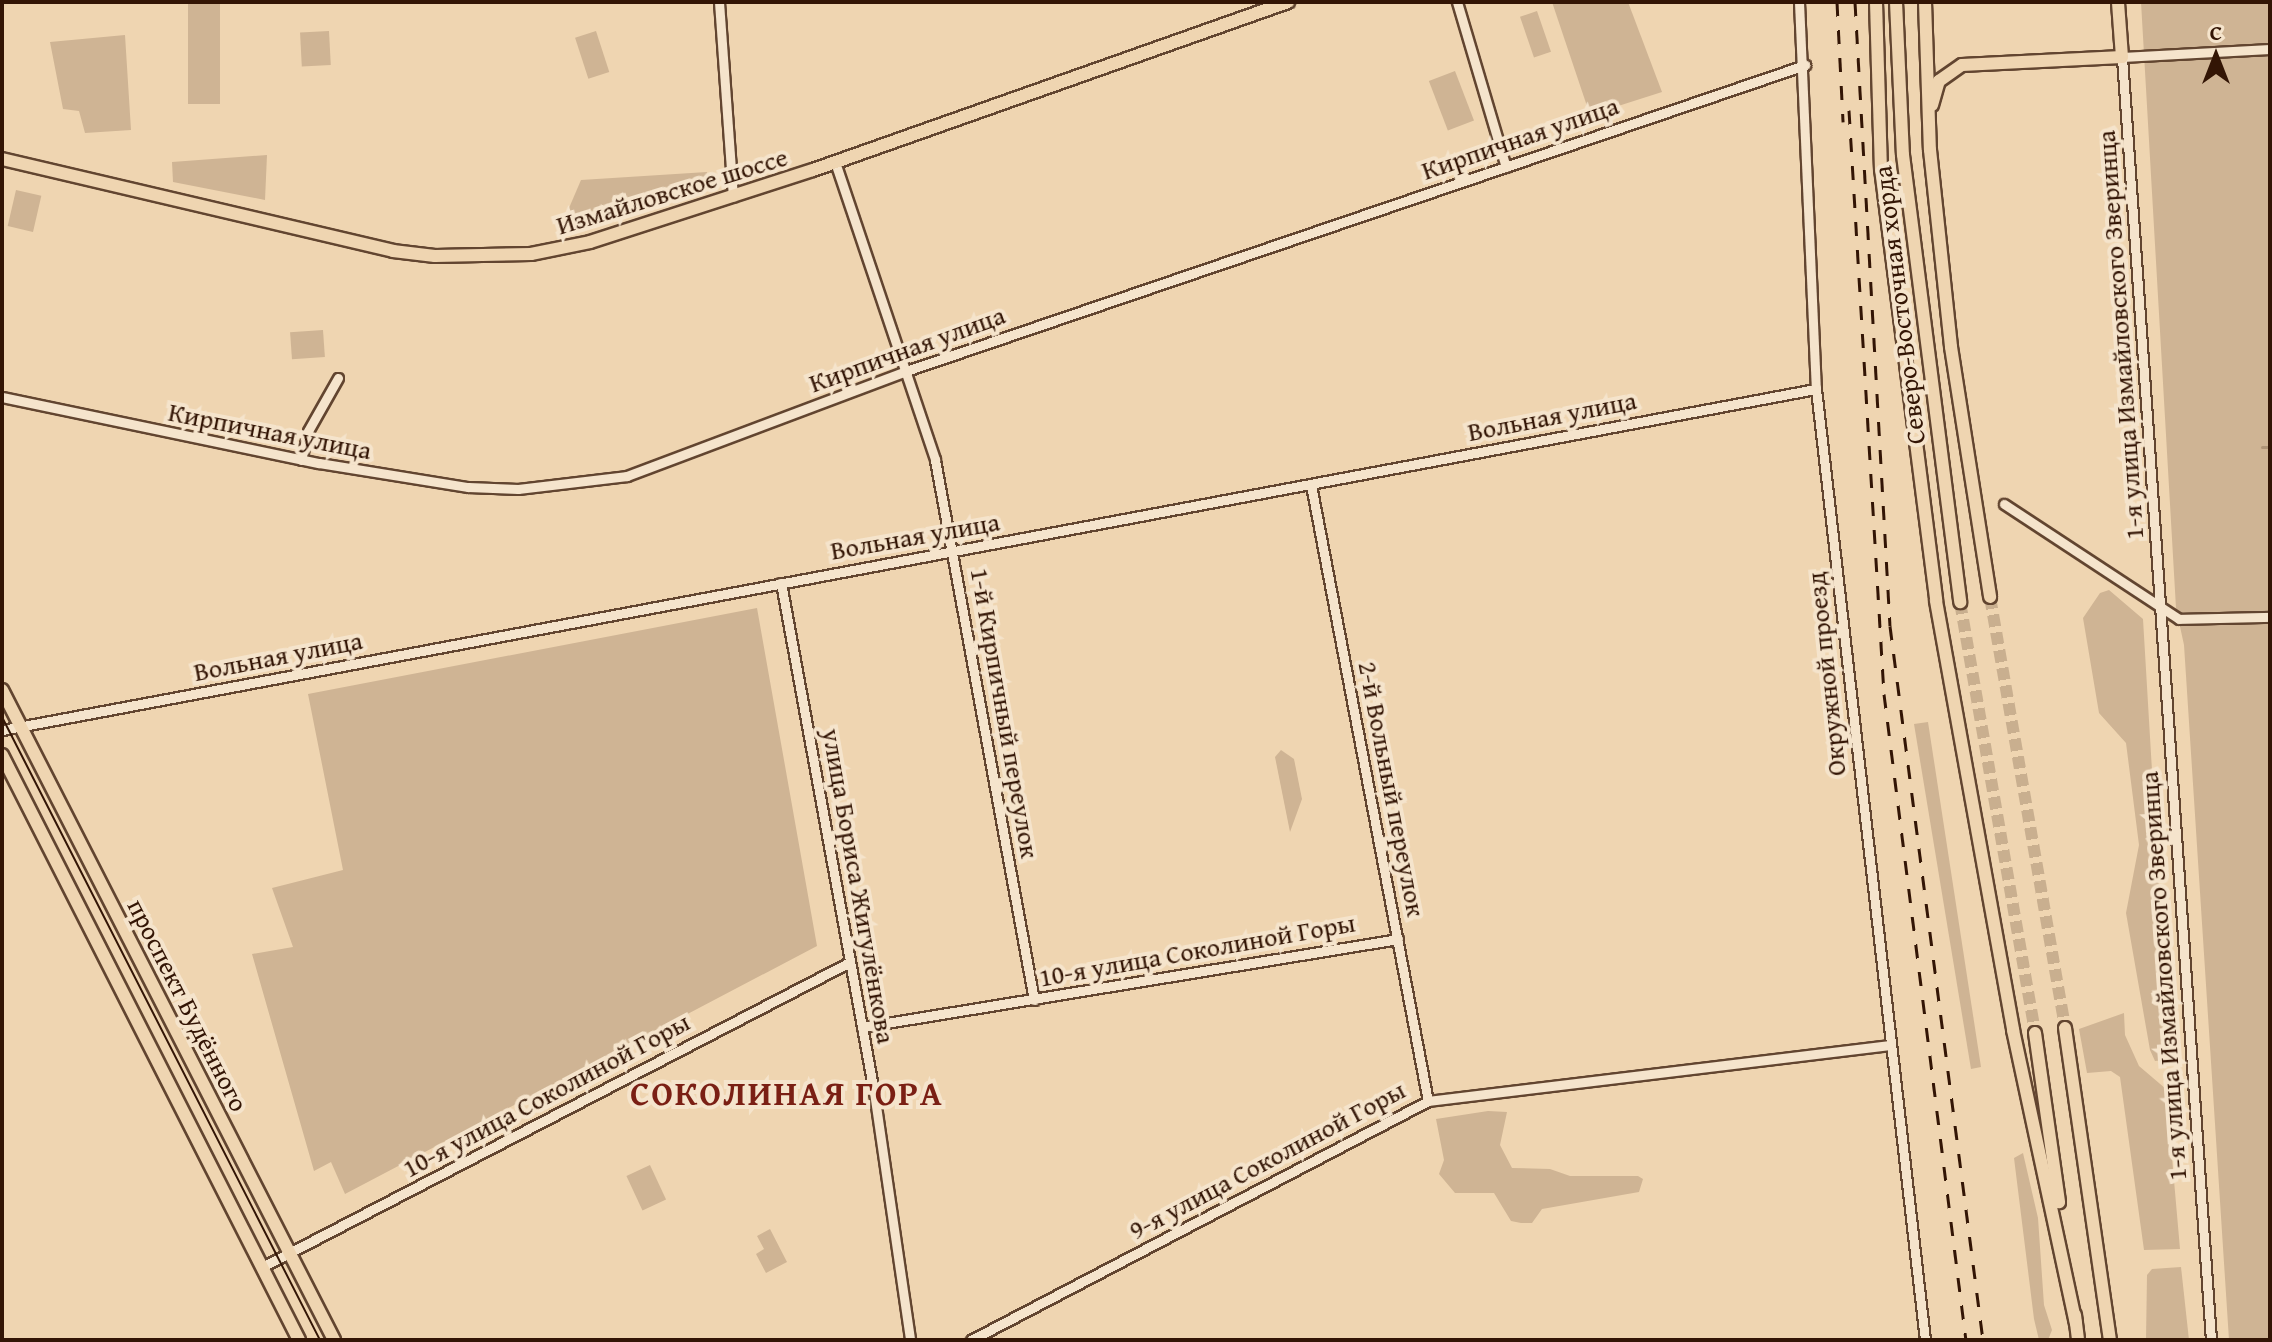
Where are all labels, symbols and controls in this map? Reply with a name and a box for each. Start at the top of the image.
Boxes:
north arrow [2176,16,2256,96]
text: С [2210,16,2222,48]
street label: Кирпичная улица [1418,90,1622,186]
street label: 1-я улица Измайловского Зверинца [2090,129,2150,541]
street label: Измайловское шоссе [553,141,791,241]
street label: Северо-Восточная хорда [1866,164,1932,446]
street label: Кирпичная улица [805,299,1009,399]
street label: Вольная улица [1465,384,1639,448]
street label: Кирпичная улица [166,396,374,466]
street label: Вольная улица [828,506,1002,566]
street label: 1-й Кирпичный переулок [964,565,1046,861]
street label: Окружной проезд [1800,571,1852,777]
street label: Вольная улица [191,624,365,688]
street label: 2-й Вольный переулок [1352,659,1432,919]
street label: улица Бориса Жигулёнкова [816,726,902,1046]
street label: 1-я улица Измайловского Зверинца [2133,770,2193,1182]
street label: проспект Будённого [121,894,255,1116]
street label: 10-я улица Соколиной Горы [1037,907,1357,993]
street label: 10-я улица Соколиной Горы [397,1006,695,1184]
district label: СОКОЛИНАЯ ГОРА [630,1073,944,1113]
street label: 9-я улица Соколиной Горы [1124,1074,1410,1246]

